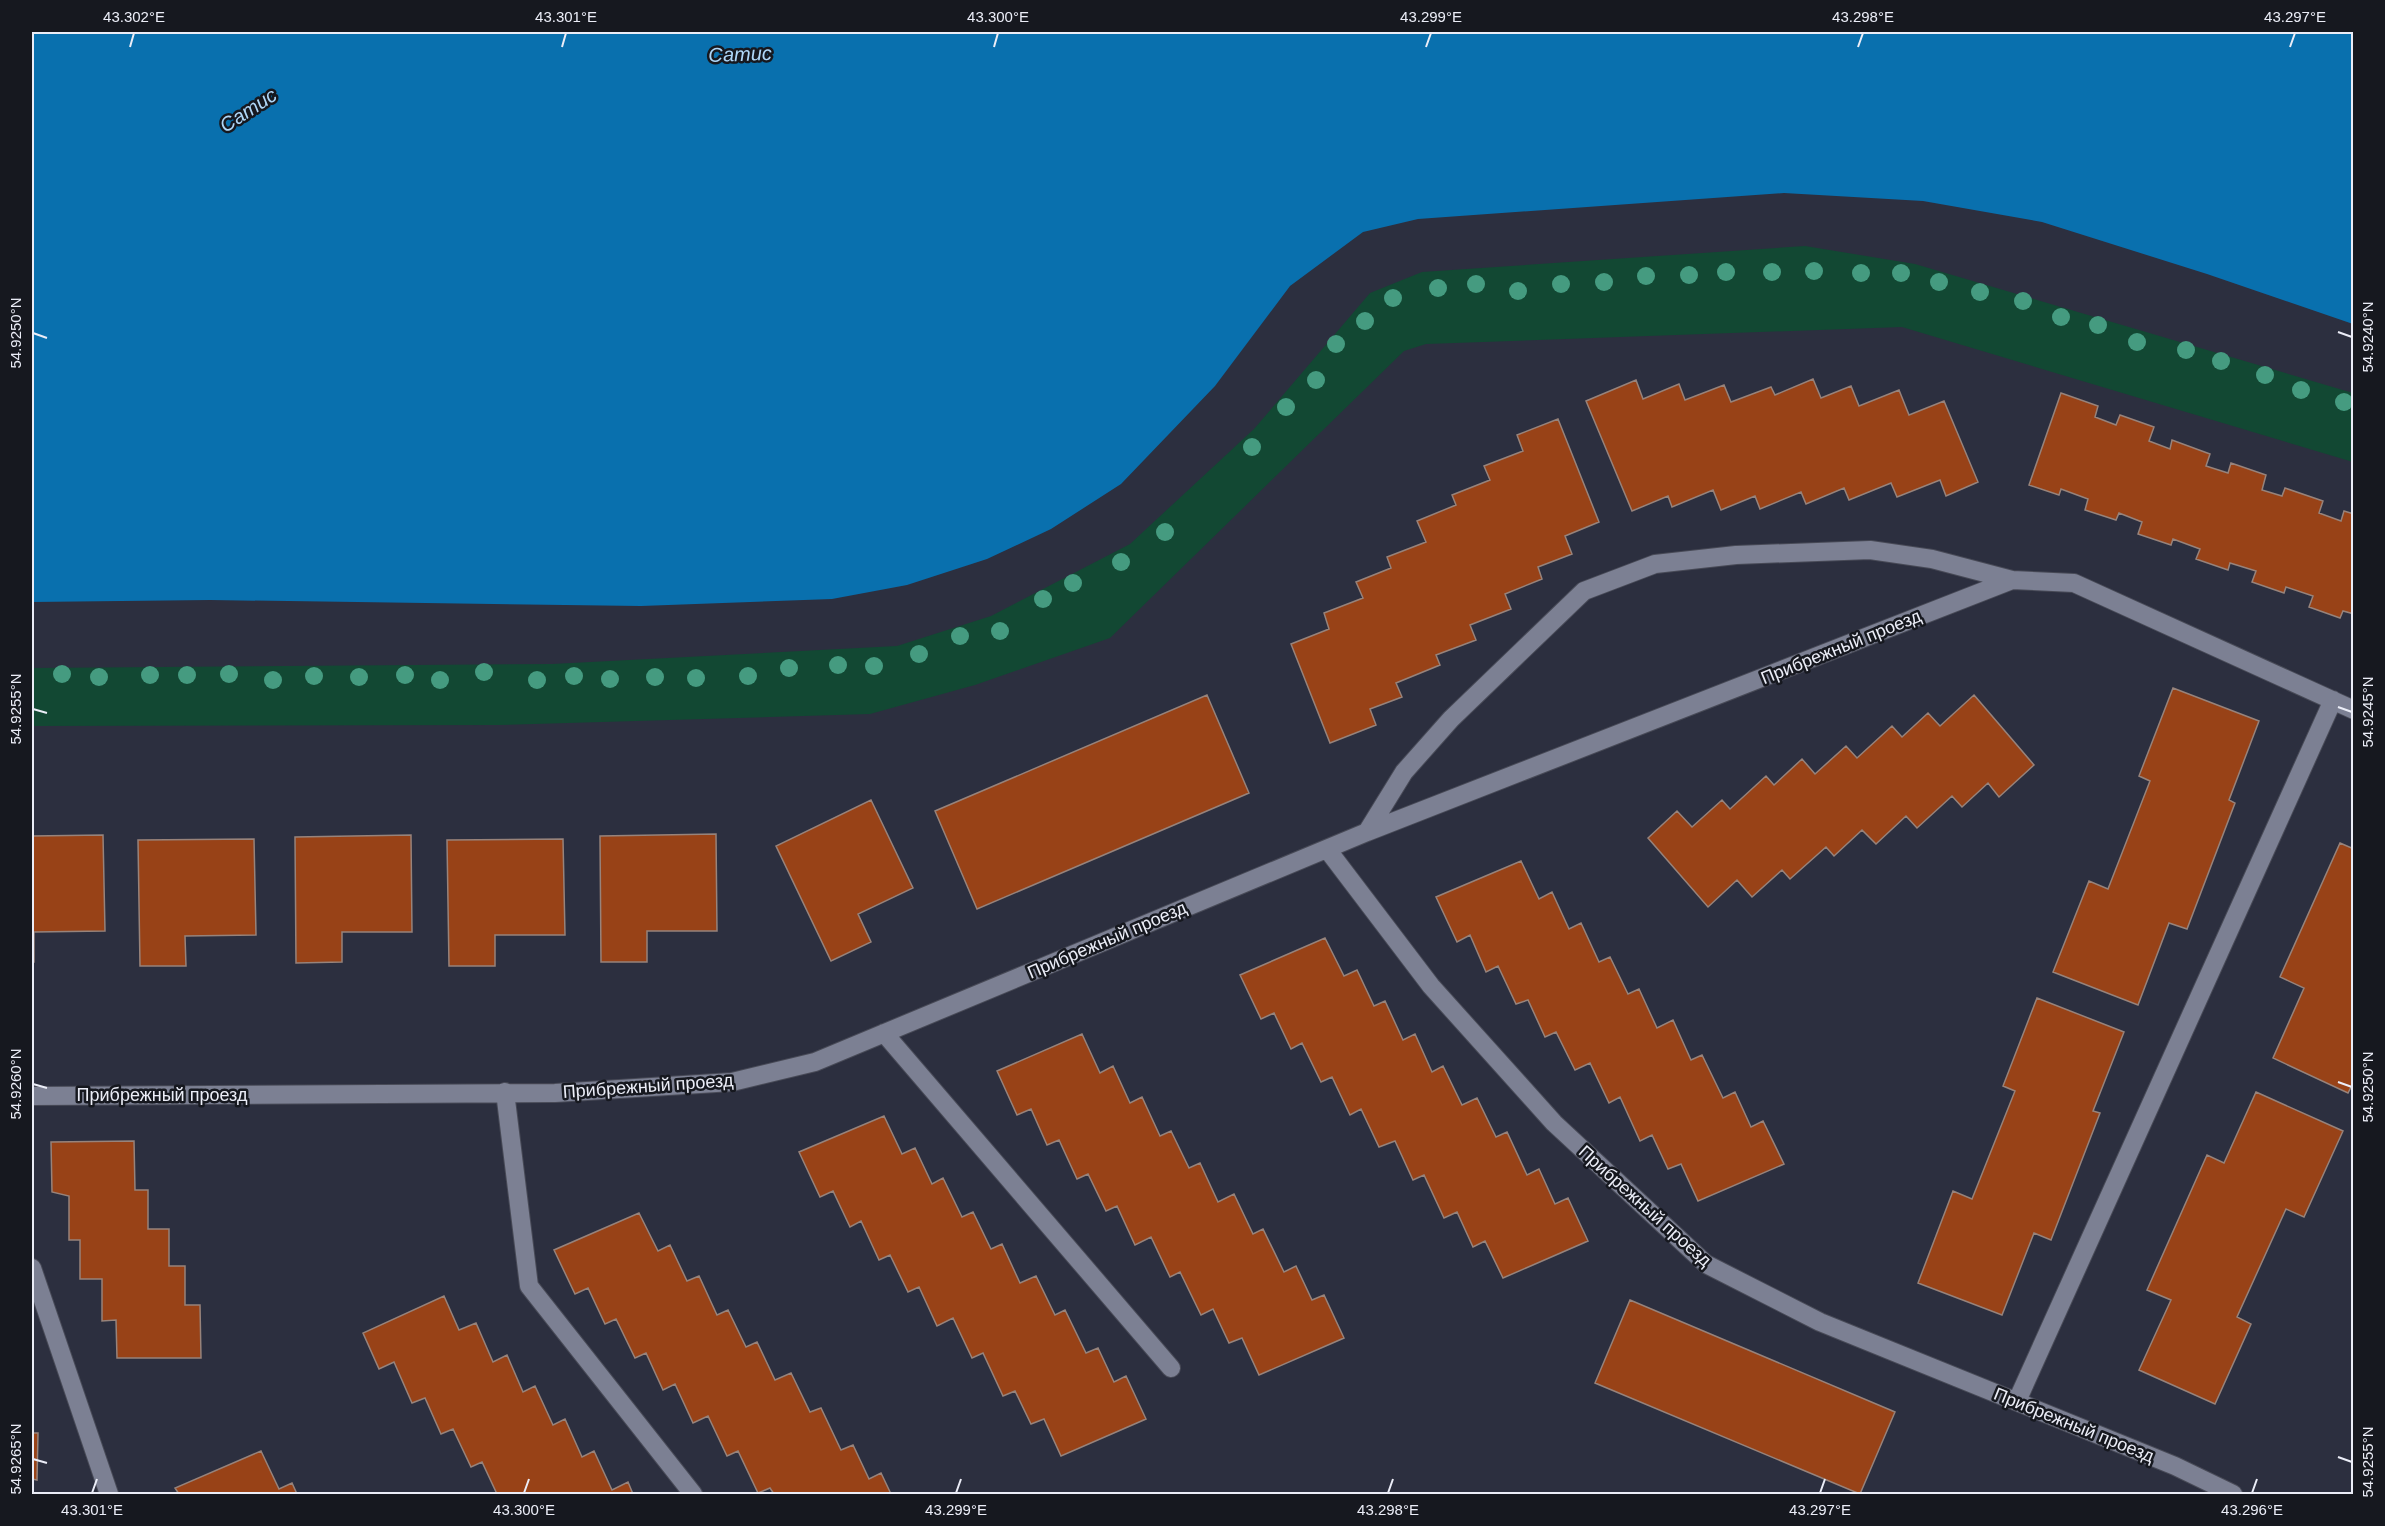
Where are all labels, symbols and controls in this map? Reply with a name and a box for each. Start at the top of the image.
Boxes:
text: 43.302°E [103,8,165,25]
text: 43.301°E [535,8,597,25]
text: 43.300°E [967,8,1029,25]
text: 43.299°E [1400,8,1462,25]
text: 43.298°E [1832,8,1894,25]
text: 43.297°E [2264,8,2326,25]
water label: Сатис [708,42,772,66]
water label: Сатис [215,83,281,137]
text: 54.9250°N [7,297,24,369]
text: 54.9240°N [2359,301,2376,373]
street label: Прибрежный проезд [1758,606,1924,688]
text: 54.9255°N [7,673,24,745]
text: 54.9245°N [2359,676,2376,748]
street label: Прибрежный проезд [1024,897,1190,983]
text: 54.9260°N [7,1048,24,1120]
text: 54.9250°N [2359,1051,2376,1123]
street label: Прибрежный проезд [562,1070,734,1102]
street label: Прибрежный проезд [77,1085,248,1105]
street label: Прибрежный проезд [1575,1141,1716,1271]
street label: Прибрежный проезд [1991,1384,2157,1466]
text: 54.9265°N [7,1423,24,1495]
text: 54.9255°N [2359,1426,2376,1498]
text: 43.301°E [61,1501,123,1518]
text: 43.300°E [493,1501,555,1518]
text: 43.299°E [925,1501,987,1518]
text: 43.298°E [1357,1501,1419,1518]
text: 43.297°E [1789,1501,1851,1518]
text: 43.296°E [2221,1501,2283,1518]

